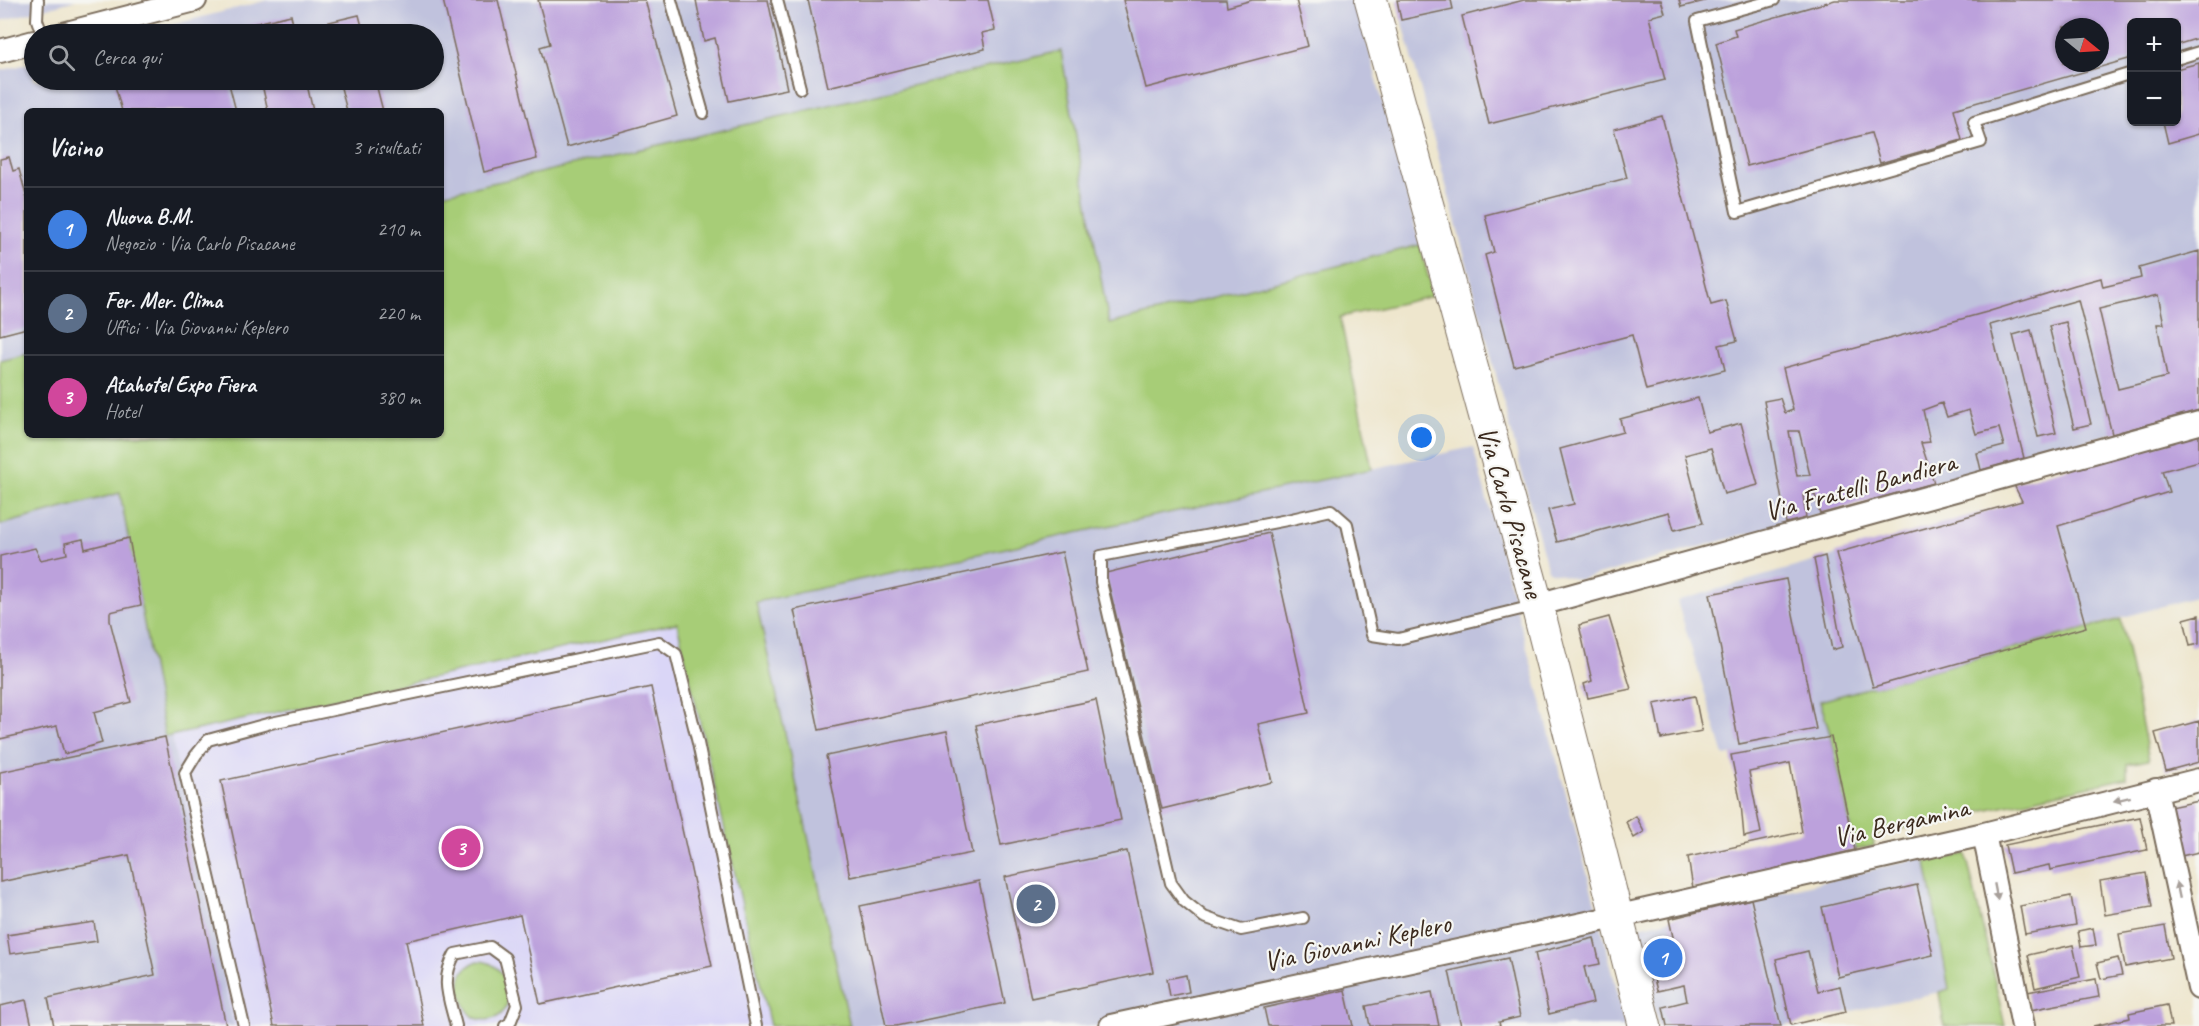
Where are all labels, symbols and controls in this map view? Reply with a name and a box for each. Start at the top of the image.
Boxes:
north arrow [2055,18,2109,72]
map controls [2127,18,2181,126]
button: + [2127,18,2181,72]
search box [24,24,444,90]
icon: search [45,41,78,74]
text: Cerca qui [93,43,161,71]
button: − [2127,72,2181,126]
text: Vicino [48,131,102,164]
text: 3 risultati [352,135,420,160]
text: Nuova B.M. [105,203,193,231]
text: 1 [63,217,72,242]
text: 210 m [377,217,420,242]
text: Negozio · Via Carlo Pisacane [105,231,295,256]
text: Fer. Mer. Clima [105,287,222,315]
text: 2 [63,301,72,326]
text: 220 m [377,301,420,326]
text: Uffici · Via Giovanni Keplero [105,315,288,340]
text: Atahotel Expo Fiera [105,371,256,399]
text: 3 [63,385,72,410]
text: 380 m [377,385,420,410]
text: Hotel [105,399,140,424]
street label: Via Carlo Pisacane [1470,422,1553,604]
your location [1407,423,1436,452]
street label: Via Fratelli Bandiera [1760,443,1962,528]
street label: Via Bergamina [1830,789,1974,855]
one-way arrow [2113,794,2131,804]
pin: 3 [442,826,480,870]
one-way arrow [2173,880,2182,899]
pin: 2 [1016,882,1056,926]
one-way arrow [1992,882,2001,901]
street label: Via Giovanni Keplero [1260,905,1456,979]
pin: 1 [1644,936,1682,980]

